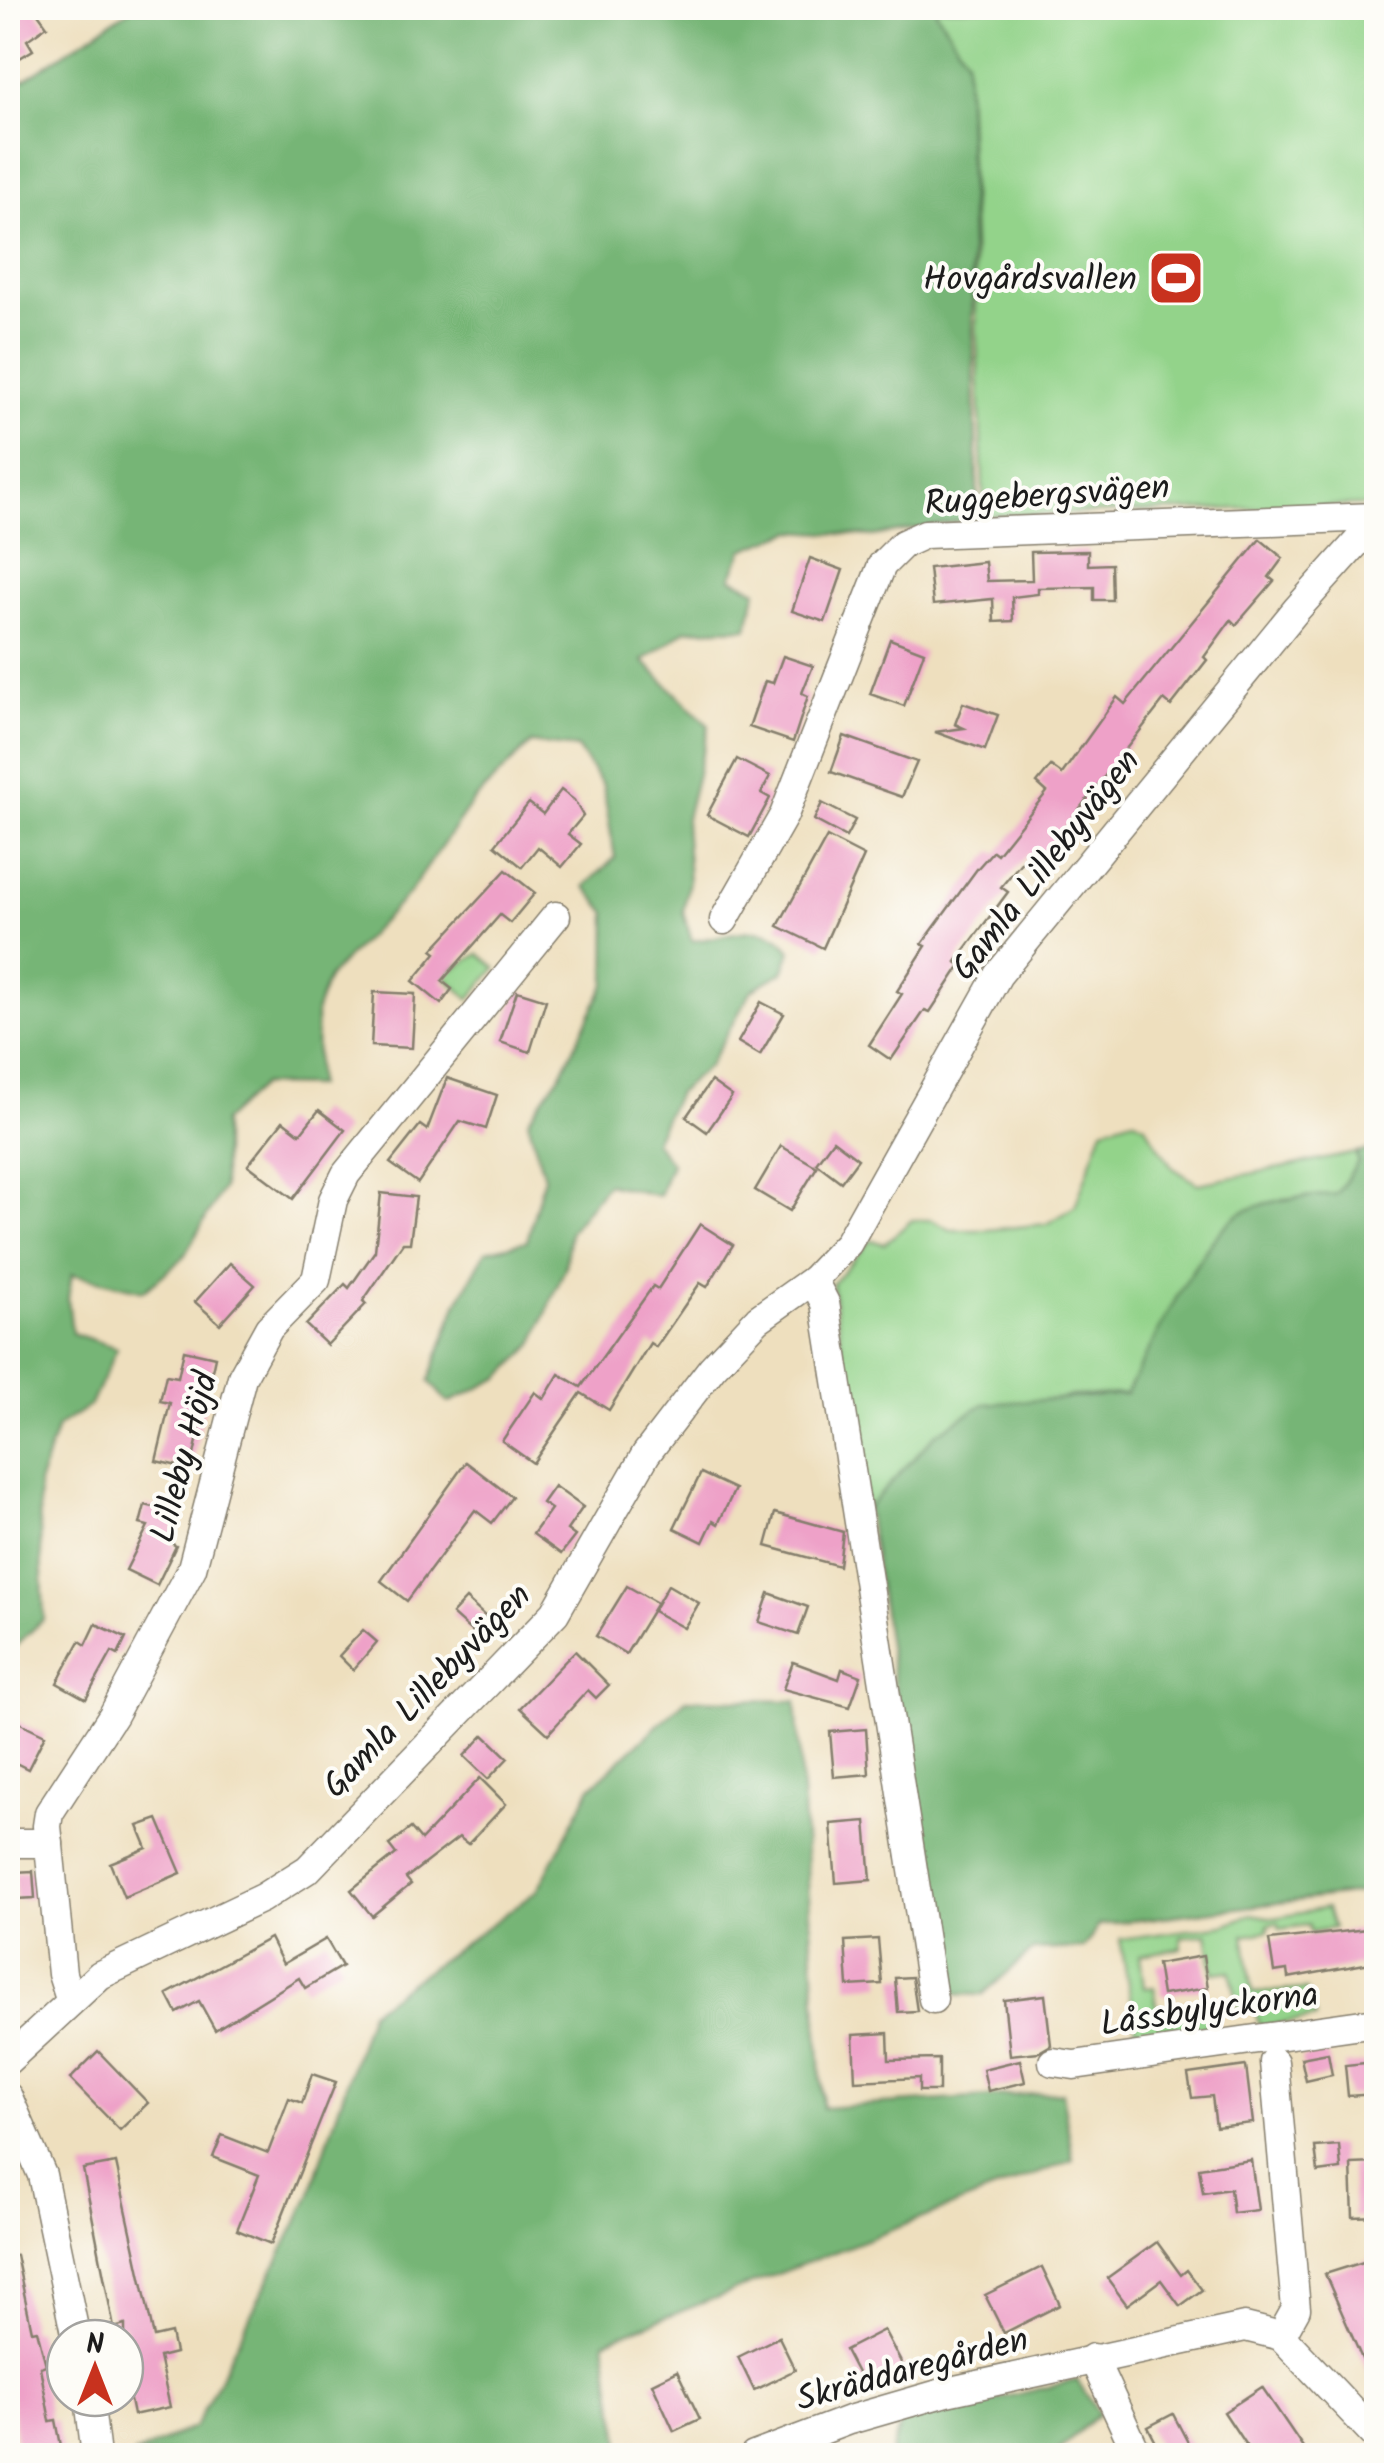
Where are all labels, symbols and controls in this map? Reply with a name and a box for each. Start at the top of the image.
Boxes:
sports icon: Hovgårdsvallen [1146,248,1206,308]
place label: Hovgårdsvallen [923,253,1137,309]
street label: Ruggebergsvägen [923,460,1172,533]
street label: Gamla Lillebyvägen [938,737,1156,994]
street label: Lilleby Höjd [136,1365,236,1549]
street label: Gamla Lillebyvägen [310,1571,546,1813]
street label: Låssbylyckorna [1097,1968,1322,2054]
street label: Skräddaregården [790,2313,1035,2429]
north arrow [45,2318,145,2418]
text: N [86,2323,104,2368]

